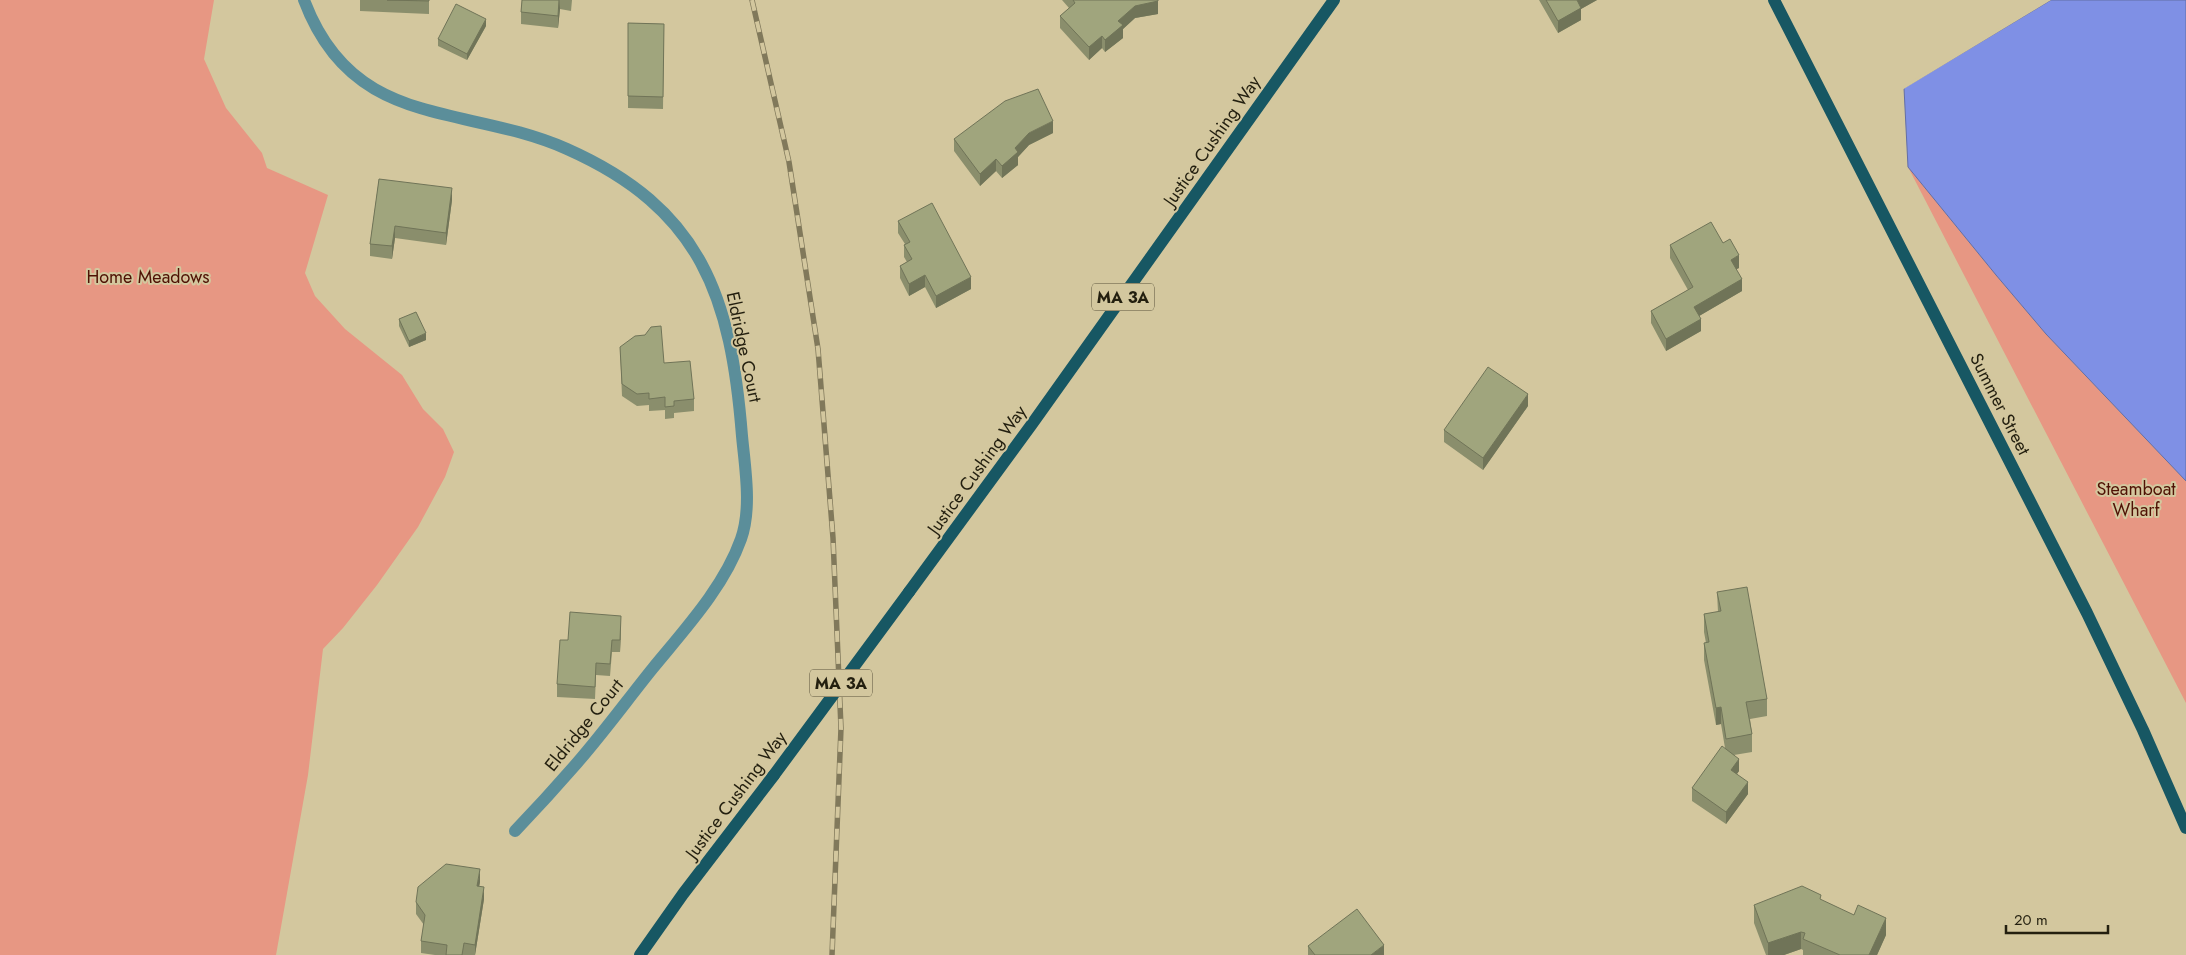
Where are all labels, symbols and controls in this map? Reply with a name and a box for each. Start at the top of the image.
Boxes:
street label: Justice Cushing Way [1156,70,1267,213]
park label: Home Meadows [86,264,210,290]
road number: MA 3A [1092,284,1154,310]
street label: Eldridge Court [720,289,769,405]
street label: Summer Street [1963,349,2037,460]
street label: Justice Cushing Way [920,400,1033,542]
park label: Steamboat Wharf [2096,476,2176,523]
road number: MA 3A [810,670,872,696]
street label: Eldridge Court [539,673,630,777]
street label: Justice Cushing Way [678,726,793,866]
scale bar [2006,902,2108,934]
text: 20 m [2014,909,2048,931]

